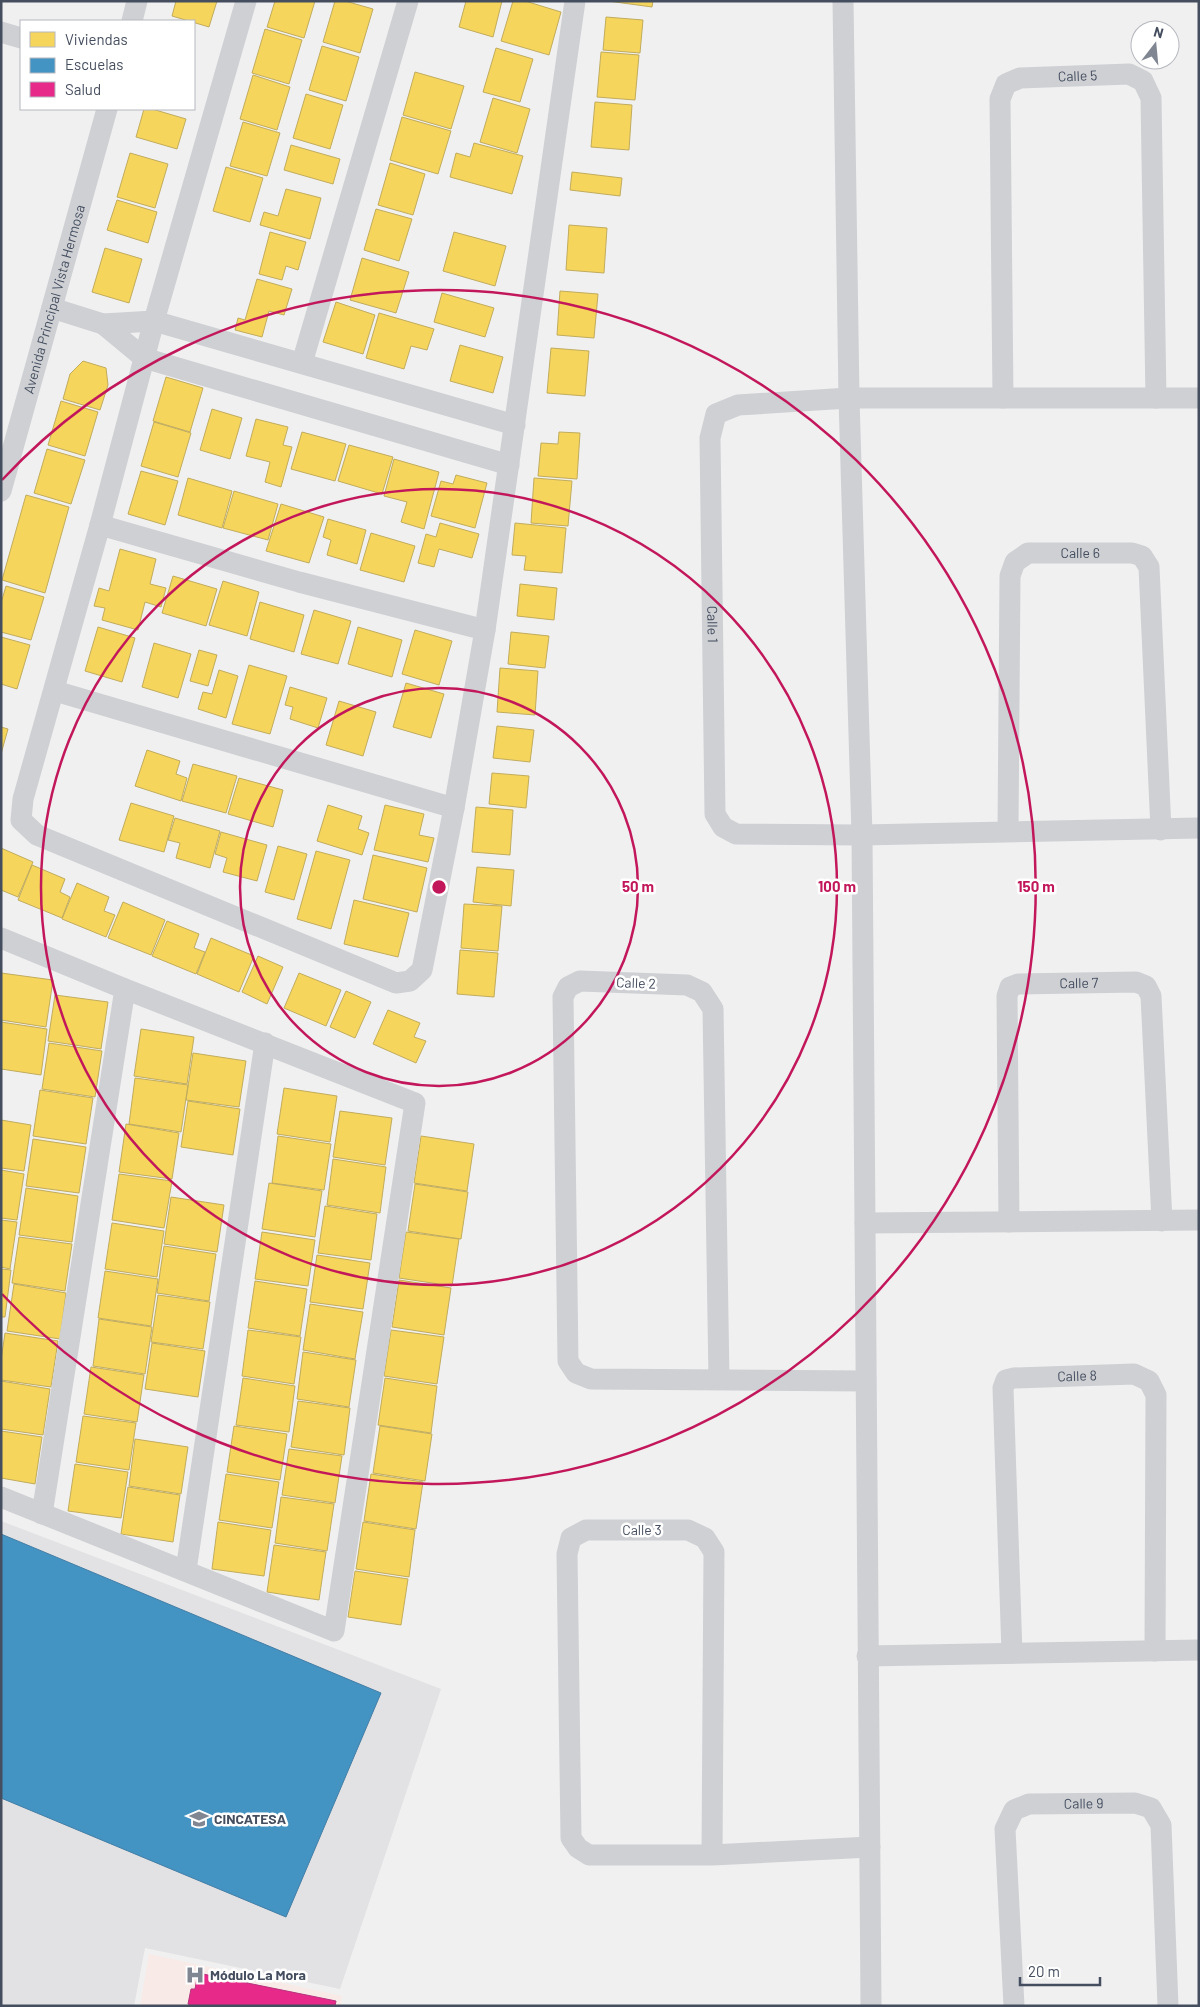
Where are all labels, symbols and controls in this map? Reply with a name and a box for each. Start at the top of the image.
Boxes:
legend [20,20,195,110]
north arrow [1130,20,1180,70]
text: N [1152,23,1166,41]
text: Viviendas [65,30,128,48]
text: Escuelas [65,55,123,73]
street label: Calle 5 [1057,66,1098,85]
text: Salud [65,80,101,98]
street label: Avenida Principal Vista Hermosa [19,203,88,396]
street label: Calle 6 [1061,544,1100,561]
street label: Calle 1 [704,606,722,643]
text: 50 m [622,877,654,895]
text: 100 m [818,877,856,895]
text: 150 m [1017,877,1055,895]
centre of rings [430,878,448,896]
street label: Calle 2 [616,973,656,992]
street label: Calle 7 [1059,974,1099,991]
street label: Calle 8 [1057,1366,1097,1385]
street label: Calle 3 [622,1521,662,1538]
street label: Calle 9 [1064,1794,1103,1812]
school or university icon: CINCATESA [188,1808,210,1830]
place label: CINCATESA [214,1810,287,1827]
scale bar [1020,1954,1100,1986]
text: 20 m [1028,1962,1060,1980]
hospital icon: Módulo La Mora [184,1964,206,1986]
place label: Módulo La Mora [210,1966,306,1983]

